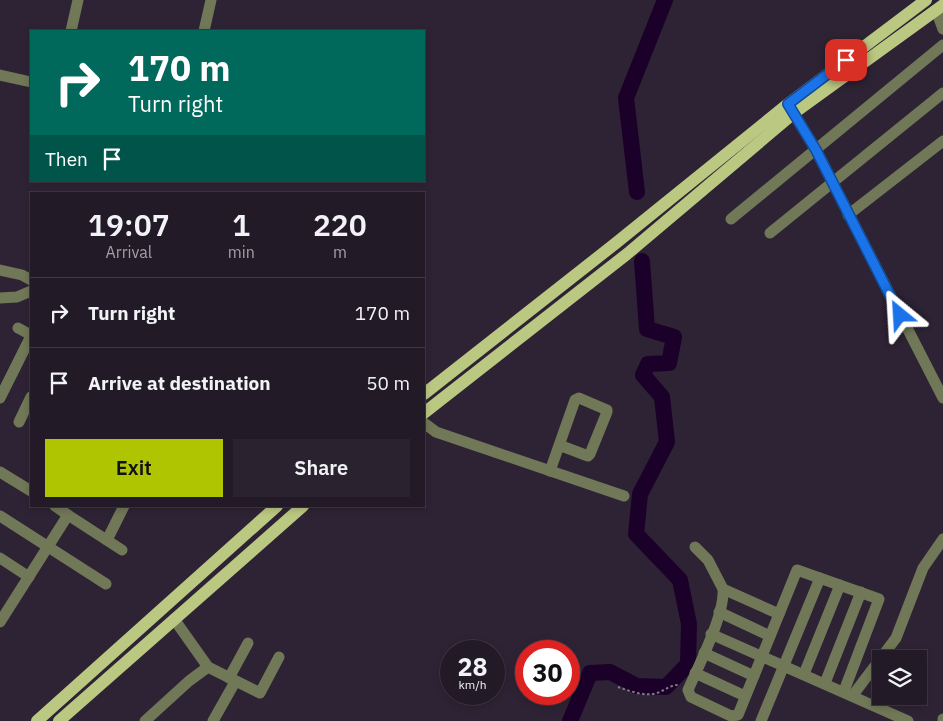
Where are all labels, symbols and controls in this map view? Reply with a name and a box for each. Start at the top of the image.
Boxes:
pin [825,39,867,81]
text: 170 m [128,45,231,91]
icon: arrive [832,46,860,74]
icon: right [45,50,110,115]
text: Turn right [128,89,223,118]
icon: arrive [98,145,126,173]
text: Then [45,147,88,171]
text: 19:07 [88,205,170,244]
text: 1 [232,205,250,244]
text: 220 [313,205,367,244]
text: Arrival [106,242,152,262]
text: min [228,242,255,262]
text: m [333,242,347,262]
position arrow [873,288,925,340]
icon: right [45,299,73,327]
text: Turn right [88,301,175,325]
text: 170 m [355,301,410,325]
icon: arrive [45,369,73,397]
text: Arrive at destination [88,371,271,395]
text: 50 m [366,371,410,395]
button: Exit [45,439,223,497]
button: Share [233,439,410,497]
speed limit sign: 30 [515,640,580,705]
text: 28 [457,650,488,683]
map controls [872,650,927,705]
button: layers [872,650,927,705]
text: km/h [458,677,487,692]

